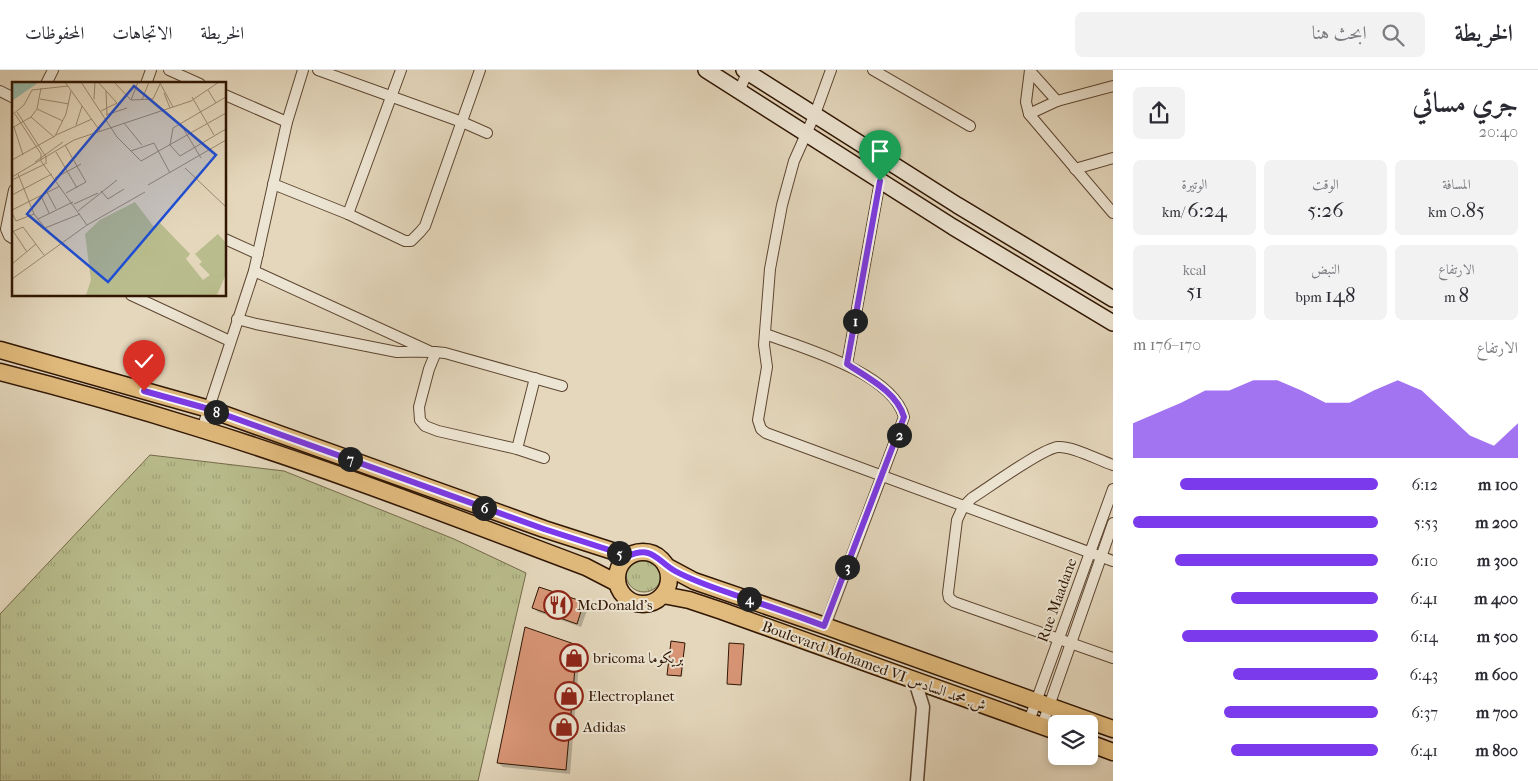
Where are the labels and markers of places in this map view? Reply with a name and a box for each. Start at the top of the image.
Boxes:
pin [859,130,901,181]
pin: 1 [842,308,868,334]
pin [123,340,165,391]
pin: 8 [204,400,228,424]
pin: 2 [886,422,912,448]
pin: 7 [338,446,362,472]
pin: 6 [472,496,496,520]
pin: 5 [606,540,632,566]
pin: 3 [834,554,860,580]
pin: 4 [736,586,762,612]
restaurant icon: McDonald's [543,590,573,620]
place label: McDonald's [577,596,653,614]
shop icon: bricoma بريكوما [559,643,589,673]
place label: bricoma بريكوما [592,649,684,667]
shop icon: Electroplanet [554,681,584,711]
place label: Electroplanet [588,687,676,705]
shop icon: Adidas [549,712,579,742]
place label: Adidas [582,718,626,736]

